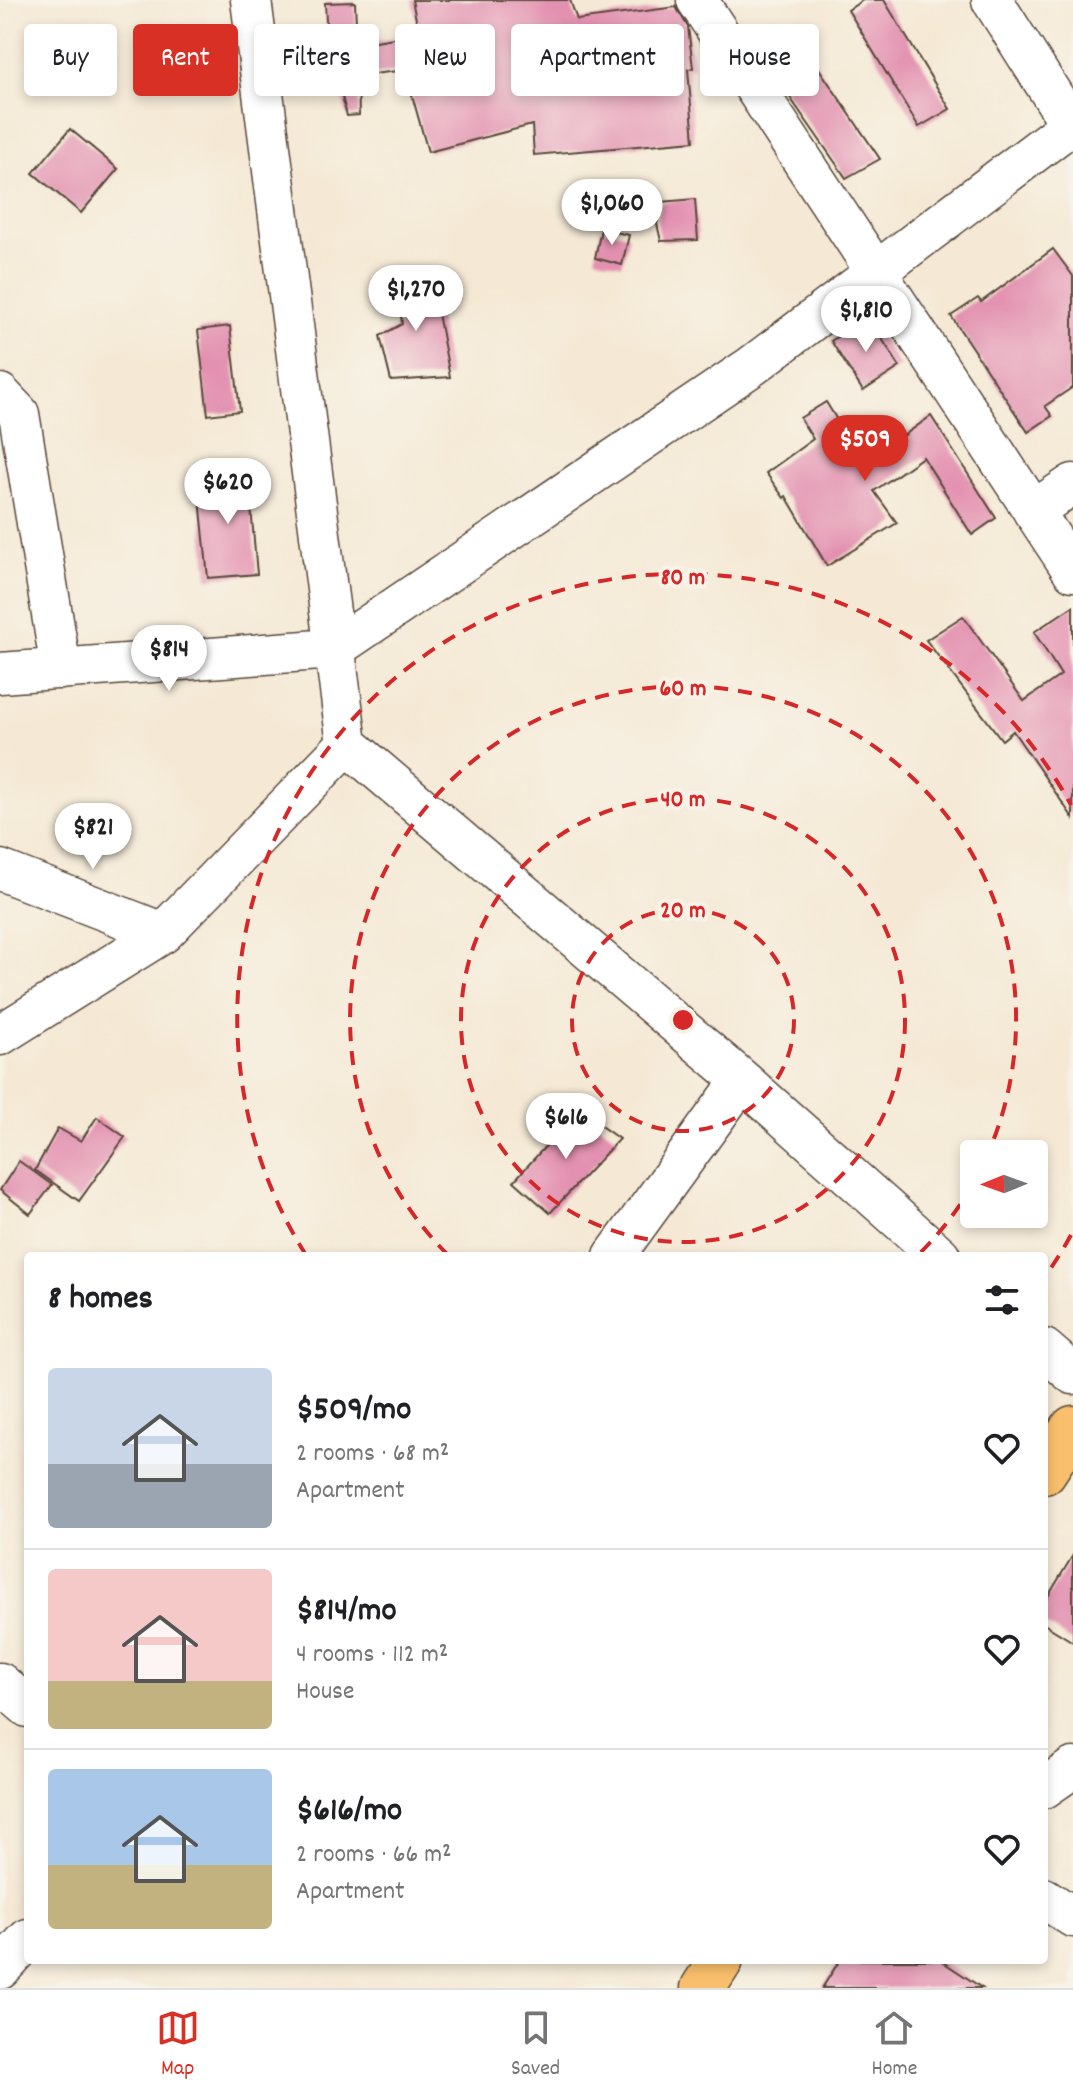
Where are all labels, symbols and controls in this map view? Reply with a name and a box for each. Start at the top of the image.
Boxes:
chip: Buy [24,24,117,96]
chip: Rent [133,24,238,96]
chip: Filters [254,24,379,96]
chip: New [395,24,495,96]
chip: Apartment [511,24,684,96]
chip: House [700,24,819,96]
pin: $1,060 [547,179,677,247]
text: $1,060 [580,186,644,223]
pin: $1,270 [351,265,481,333]
text: $1,270 [386,272,446,309]
pin: $1,810 [801,286,931,354]
text: $1,810 [839,293,893,330]
pin: $509 [818,415,912,483]
text: $509 [839,422,891,459]
pin: $620 [181,458,275,526]
text: $620 [202,465,254,502]
text: 80 m [661,562,705,596]
pin: $814 [122,625,216,693]
text: $814 [149,632,189,669]
text: 60 m [660,673,706,707]
text: 40 m [660,784,706,818]
pin: $821 [46,803,140,871]
text: $821 [73,810,113,847]
text: 20 m [660,895,706,929]
centre of rings [669,1006,697,1034]
pin: $616 [519,1093,613,1161]
text: $616 [544,1100,588,1137]
north arrow [960,1140,1048,1228]
map controls [960,1140,1048,1228]
text: 8 homes [48,1276,153,1325]
icon: filters [980,1278,1024,1322]
text: $509/mo [296,1387,411,1436]
icon: home [112,1400,208,1496]
icon: heart [980,1426,1024,1470]
text: 2 rooms · 68 m² [296,1436,449,1473]
text: Apartment [296,1473,405,1510]
text: $814/mo [296,1588,397,1637]
icon: home [112,1601,208,1697]
icon: heart [980,1627,1024,1671]
text: 4 rooms · 112 m² [296,1637,448,1674]
text: House [296,1674,354,1711]
text: $616/mo [296,1788,402,1837]
icon: home [112,1801,208,1897]
icon: heart [980,1827,1024,1871]
text: 2 rooms · 66 m² [296,1837,452,1874]
text: Apartment [296,1874,405,1911]
tab: Map [156,2006,200,2085]
tab: Saved [511,2006,560,2085]
tab: Home [871,2006,917,2085]

